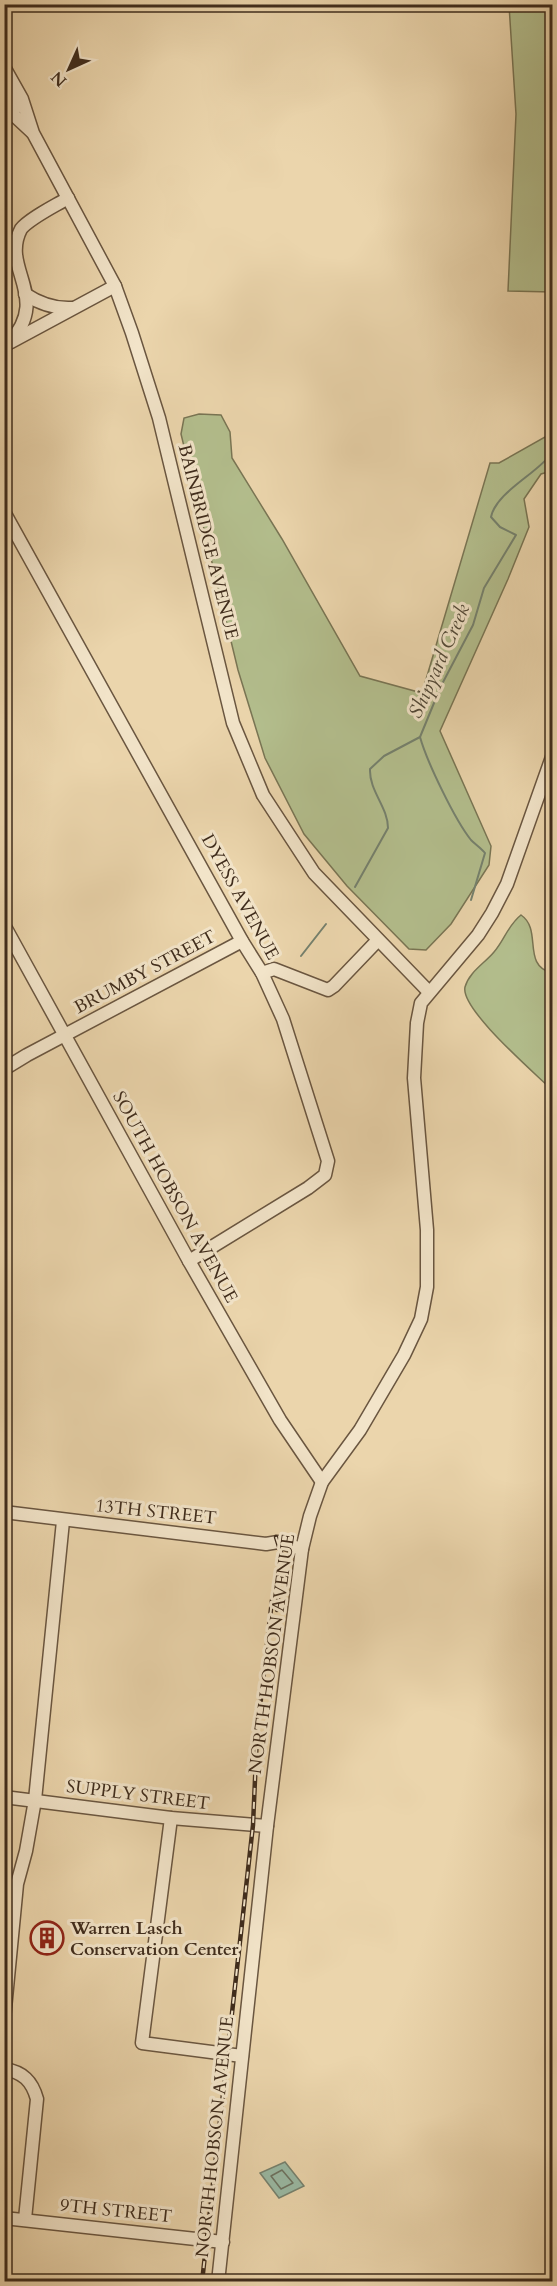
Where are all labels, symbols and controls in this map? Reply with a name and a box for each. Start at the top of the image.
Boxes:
north arrow [39,39,99,99]
text: N [46,66,72,92]
street label: BAINBRIDGE AVENUE [172,442,244,642]
water label: Shipyard Creek [402,600,476,722]
street label: DYESS AVENUE [195,830,285,964]
street label: BRUMBY STREET [70,924,220,1020]
street label: SOUTH HOBSON AVENUE [106,1087,244,1307]
street label: 13TH STREET [94,1493,218,1531]
street label: NORTH HOBSON AVENUE [243,1532,301,1776]
street label: SUPPLY STREET [65,1774,211,1816]
place label: Warren Lasch Conservation Center [69,1916,239,1962]
building icon: Warren Lasch Conservation Center [29,1920,65,1956]
street label: NORTH HOBSON AVENUE [190,2015,240,2259]
street label: 9TH STREET [59,2193,173,2229]

